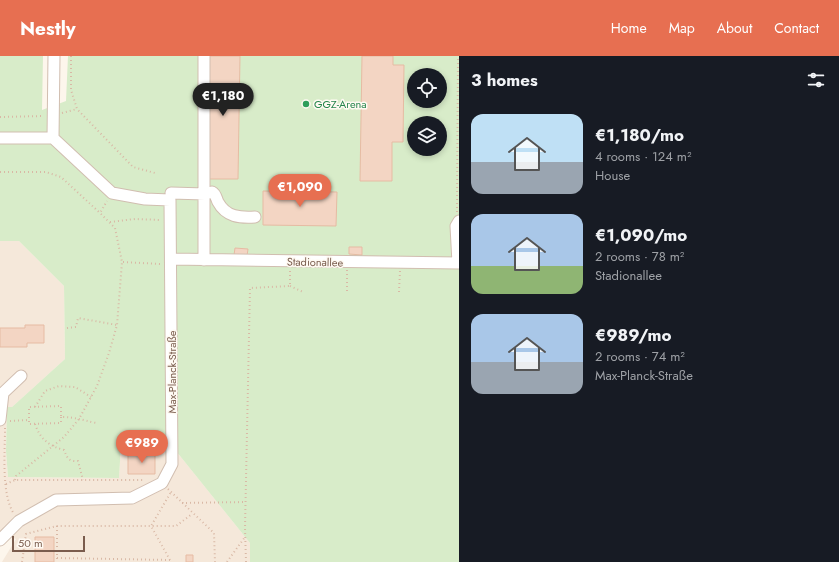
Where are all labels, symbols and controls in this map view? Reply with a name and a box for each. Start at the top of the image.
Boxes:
text: Nestly [20,15,76,42]
text: Home [611,18,647,38]
text: Map [669,18,695,38]
text: About [717,18,752,38]
text: Contact [774,18,819,38]
map controls [407,68,447,156]
button: locate [407,68,447,108]
text: 3 homes [471,68,538,92]
icon: filters [805,69,827,91]
pin: €1,180 [190,83,256,117]
text: €1,180 [202,86,244,105]
place label: GGZ-Arena [314,96,367,112]
marker: GGZ-Arena [301,99,311,109]
button: layers [407,116,447,156]
text: €1,180/mo [595,123,684,147]
icon: home [503,130,551,178]
text: 4 rooms · 124 m² [595,147,691,166]
text: House [595,166,630,185]
pin: €1,090 [267,174,333,208]
text: €1,090 [277,177,323,196]
text: €1,090/mo [595,223,687,247]
icon: home [503,230,551,278]
text: 2 rooms · 78 m² [595,247,684,266]
street label: Stadionallee [287,254,344,270]
text: Stadionallee [595,266,662,285]
text: €989/mo [595,323,671,347]
street label: Max-Planck-Straße [164,330,180,413]
icon: home [503,330,551,378]
text: 2 rooms · 74 m² [595,347,685,366]
text: Max-Planck-Straße [595,366,693,385]
pin: €989 [118,430,166,464]
text: €989 [125,433,159,452]
scale bar [12,534,85,553]
text: 50 m [18,535,43,551]

